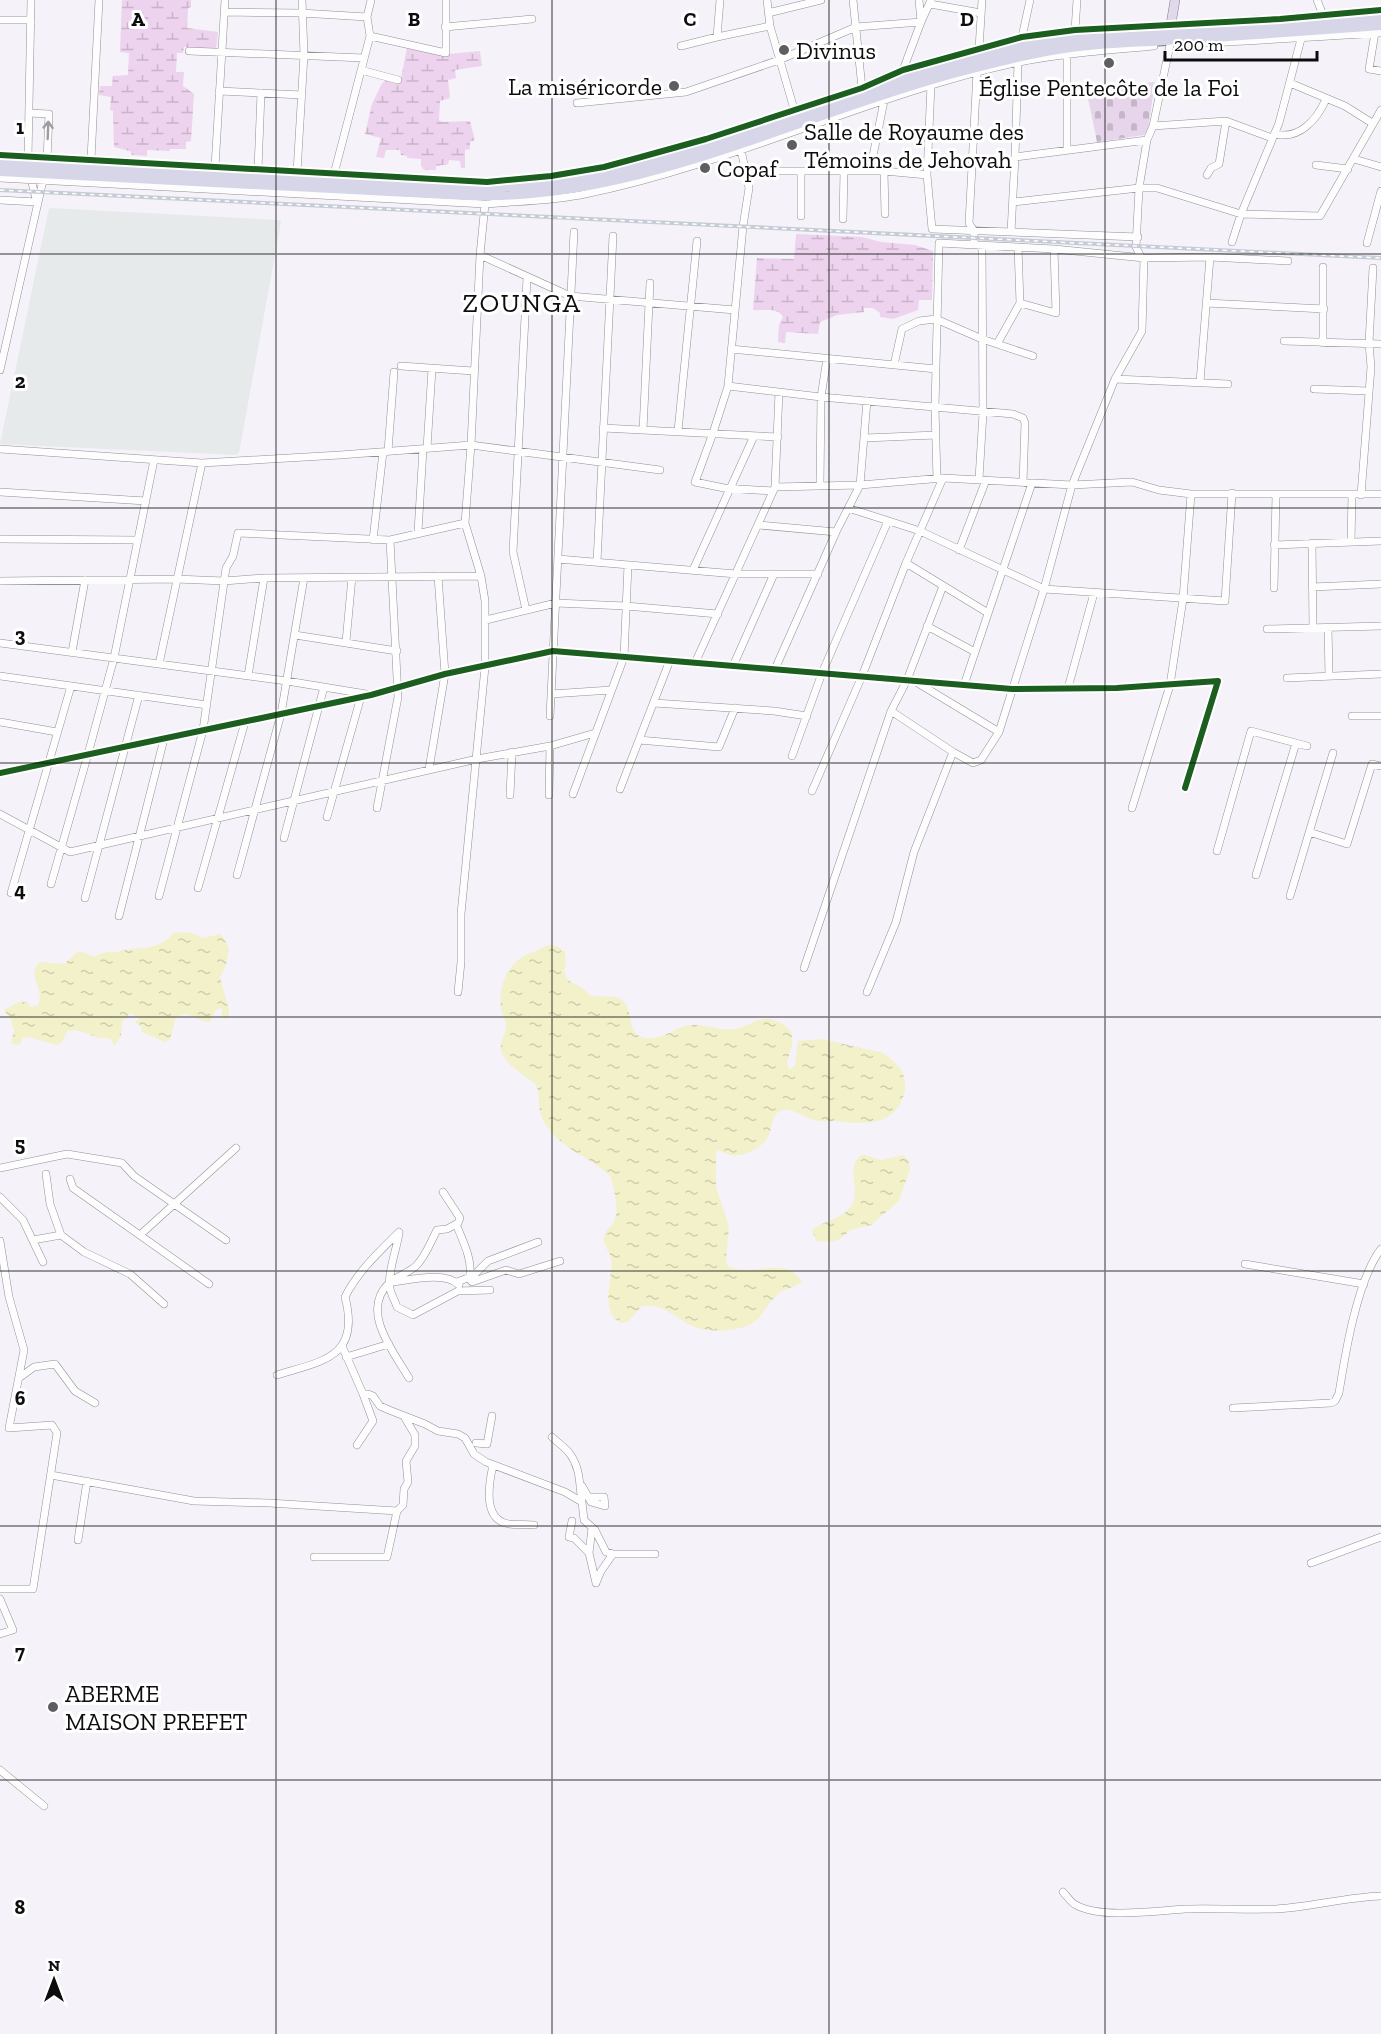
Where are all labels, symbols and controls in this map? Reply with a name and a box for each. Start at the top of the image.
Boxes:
text: A [131,7,145,31]
text: B [408,7,420,31]
text: C [684,7,697,31]
text: D [960,7,974,31]
scale bar [1165,24,1316,62]
text: 200 m [1174,34,1224,56]
place label: Divinus [796,36,876,65]
marker: Divinus [777,43,791,57]
marker: Église Pentecôte de la Foi [1102,56,1116,70]
place label: La miséricorde [508,72,662,101]
place label: Église Pentecôte de la Foi [979,73,1239,102]
marker: La miséricorde [667,79,681,93]
text: 1 [16,115,24,139]
place label: Salle de Royaume des Témoins de Jehovah [804,117,1024,174]
one-way arrow [42,120,54,140]
marker: Salle de Royaume des Témoins de Jehovah [785,138,799,152]
place label: Copaf [717,154,780,183]
marker: Copaf [698,161,712,175]
district label: ZOUNGA [463,287,581,319]
text: 2 [15,369,26,393]
text: 3 [15,623,26,647]
text: 4 [14,878,26,902]
text: 5 [15,1132,25,1156]
text: 6 [15,1386,26,1410]
text: 7 [15,1640,25,1664]
place label: ABERME MAISON PREFET [65,1679,248,1736]
marker: ABERME MAISON PREFET [46,1700,60,1714]
text: 8 [15,1895,26,1919]
north arrow [24,1950,84,2010]
text: N [48,1956,60,1975]

